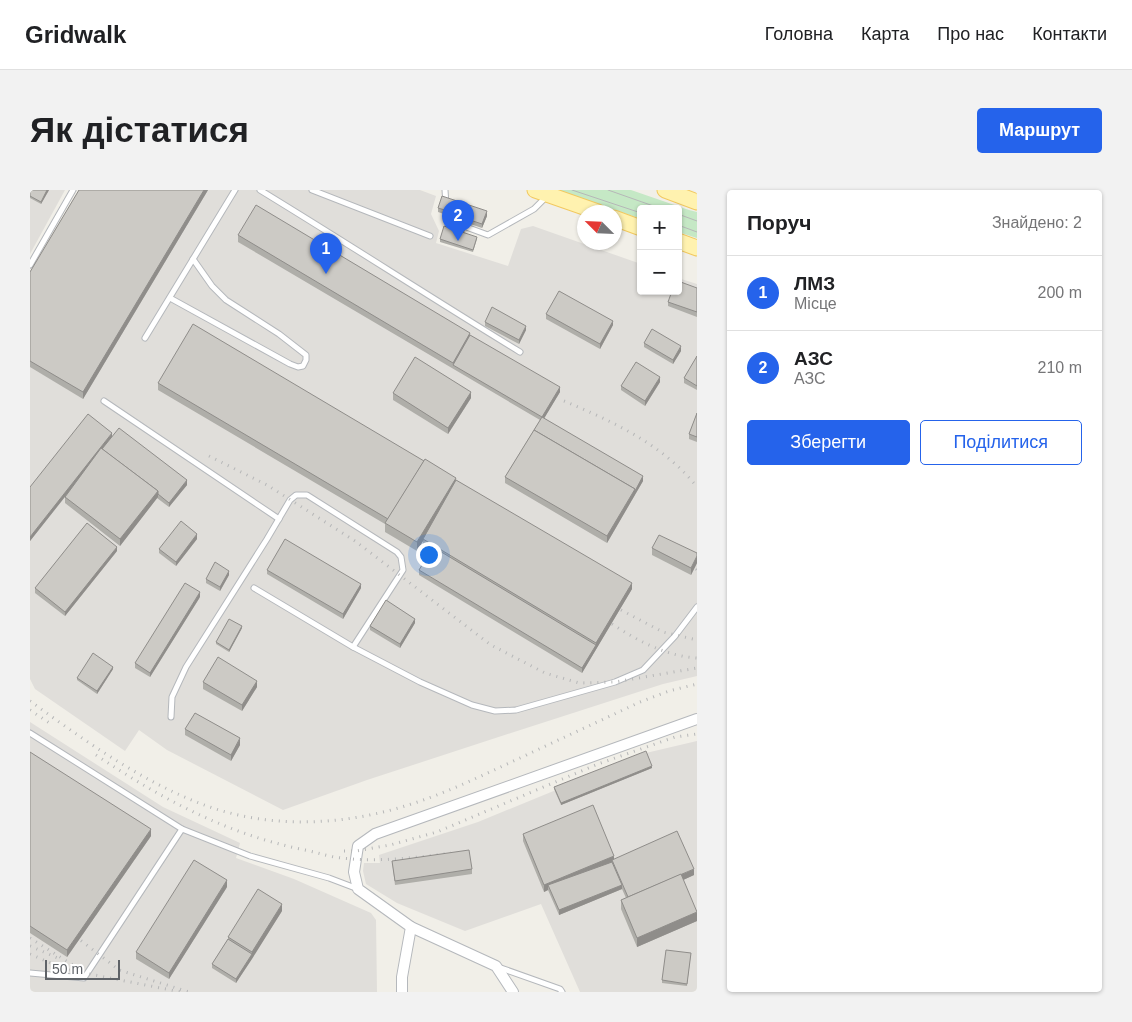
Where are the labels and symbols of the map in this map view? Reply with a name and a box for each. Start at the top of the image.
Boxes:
pin: 2 [442,200,474,241]
north arrow [577,205,622,250]
pin: 1 [310,233,342,274]
your location [416,542,442,568]
scale bar [45,957,120,980]

